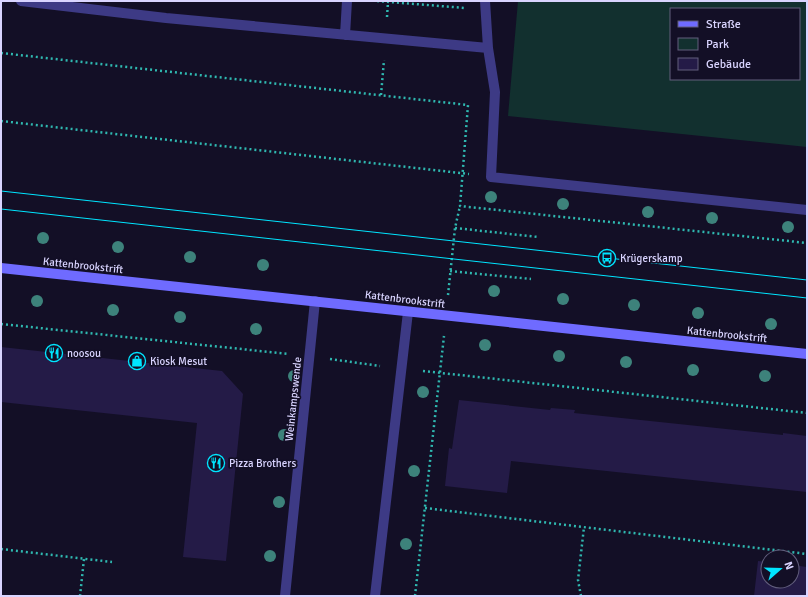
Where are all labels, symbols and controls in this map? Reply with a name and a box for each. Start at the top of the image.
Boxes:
legend [670,8,800,80]
text: Straße [706,17,741,32]
text: Park [706,37,729,52]
text: Gebäude [706,57,751,72]
bus stop icon: Krügerskamp [597,248,617,268]
place label: Krügerskamp [620,252,683,265]
street label: Kattenbrookstrift [42,255,124,276]
street label: Kattenbrookstrift [364,288,446,311]
street label: Kattenbrookstrift [686,324,768,345]
restaurant icon: noosou [44,343,64,363]
place label: noosou [67,347,101,360]
shop icon: Kiosk Mesut [127,351,147,371]
place label: Kiosk Mesut [150,355,207,368]
street label: Weinkampswende [283,356,304,442]
restaurant icon: Pizza Brothers [206,453,226,473]
place label: Pizza Brothers [229,457,296,470]
north arrow [760,549,800,589]
text: N [782,560,796,572]

